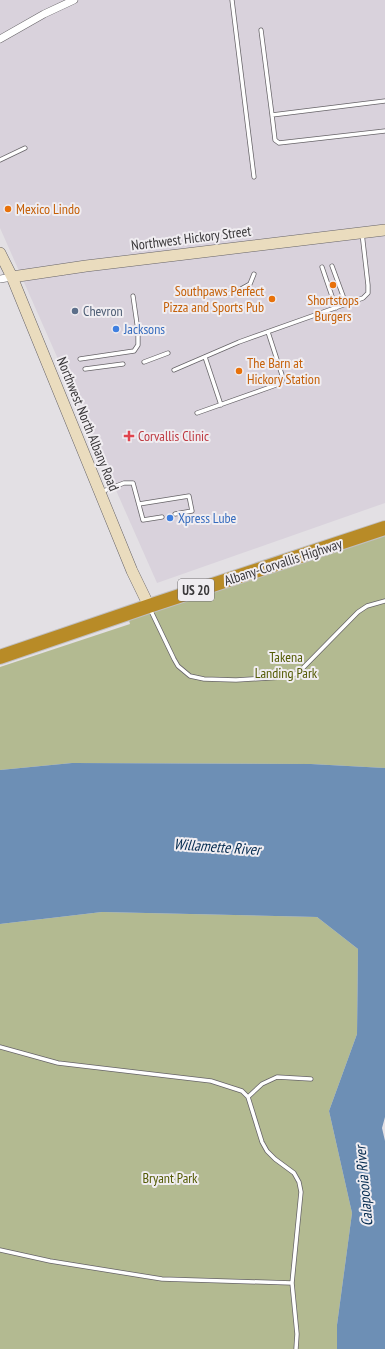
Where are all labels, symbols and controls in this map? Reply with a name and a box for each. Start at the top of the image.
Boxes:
place label: Mexico Lindo [16,200,80,218]
marker: Mexico Lindo [3,204,13,214]
street label: Northwest Hickory Street [130,222,252,254]
marker: Shortstops Burgers [328,280,338,290]
place label: Southpaws Perfect Pizza and Sports Pub [163,282,264,316]
place label: Shortstops Burgers [307,291,359,325]
marker: Southpaws Perfect Pizza and Sports Pub [267,294,277,304]
place label: Chevron [83,302,123,320]
marker: Chevron [70,306,80,316]
place label: Jacksons [123,320,165,338]
marker: Jacksons [111,324,121,334]
street label: Northwest North Albany Road [53,354,123,494]
place label: The Barn at Hickory Station [247,354,320,388]
marker: The Barn at Hickory Station [234,366,244,376]
place label: Corvallis Clinic [138,427,209,445]
marker: Corvallis Clinic [123,430,135,442]
place label: Xpress Lube [178,509,237,527]
marker: Xpress Lube [165,513,175,523]
street label: Albany-Corvallis Highway [222,534,345,590]
road number: US 20 [178,579,214,601]
park label: Takena Landing Park [255,648,318,682]
water label: Willamette River [173,834,263,859]
water label: Calapooia River [350,1143,376,1227]
park label: Bryant Park [142,1169,198,1187]

